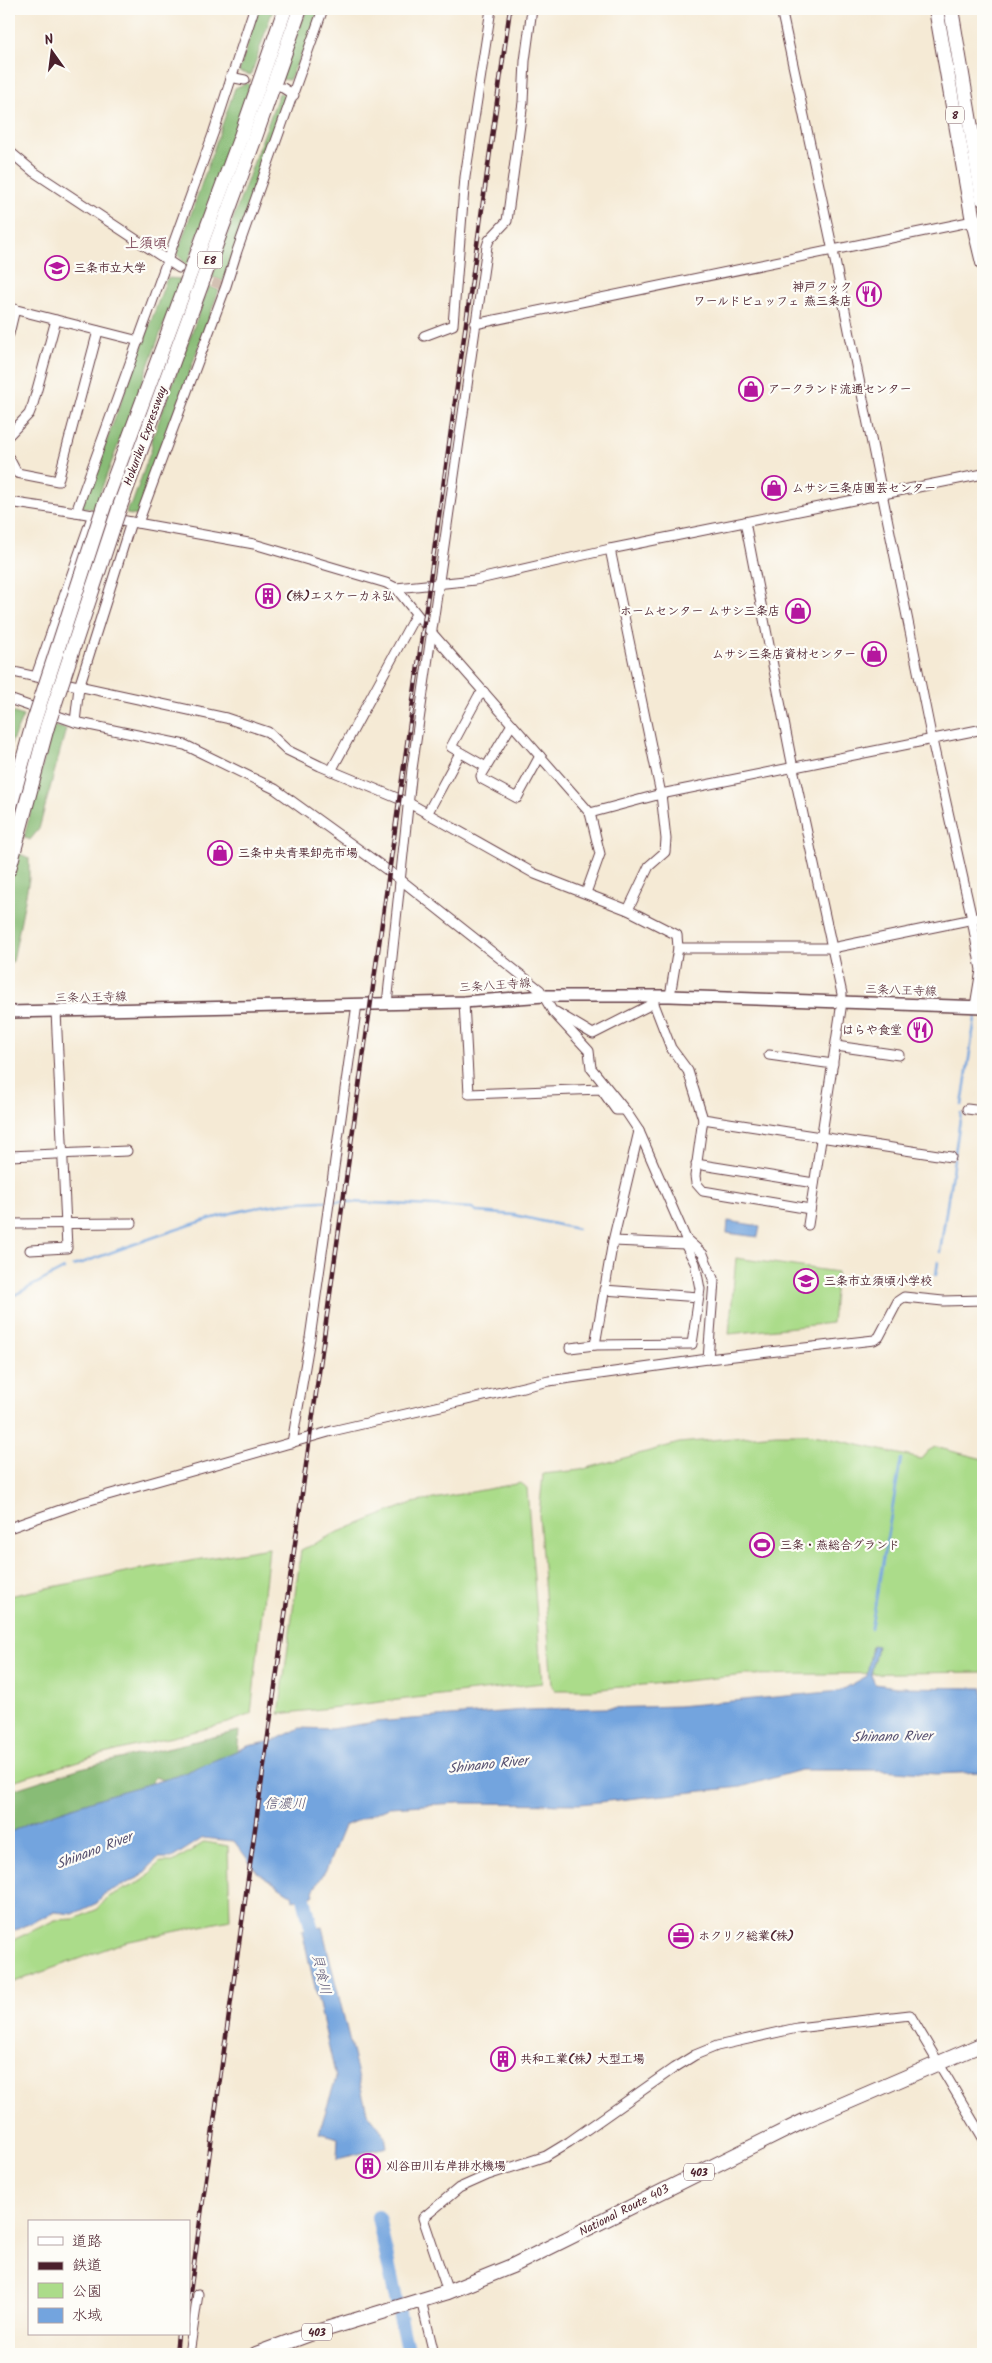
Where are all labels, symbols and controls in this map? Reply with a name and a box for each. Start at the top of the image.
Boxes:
north arrow [28,28,78,78]
text: N [42,29,56,52]
road number: 8 [946,106,964,124]
district label: 上須頃 [125,233,167,255]
road number: E8 [198,252,222,268]
school or university icon: 三条市立大学 [44,255,70,281]
place label: 三条市立大学 [74,259,146,278]
place label: 神戸クック ワールドビュッフェ 燕三条店 [694,278,852,311]
restaurant icon: 神戸クック ワールドビュッフェ 燕三条店 [856,281,882,307]
shop icon: アークランド流通センター [738,376,764,402]
place label: アークランド流通センター [768,380,912,399]
street label: Hokuriku Expressway [119,383,172,489]
shop icon: ムサシ三条店園芸センター [761,475,787,501]
place label: ムサシ三条店園芸センター [792,479,936,498]
building icon: (株)エスケーカネ弘 [255,583,281,609]
place label: (株)エスケーカネ弘 [286,587,394,606]
shop icon: ホームセンター ムサシ三条店 [785,598,811,624]
place label: ホームセンター ムサシ三条店 [620,602,780,621]
shop icon: ムサシ三条店資材センター [861,641,887,667]
place label: ムサシ三条店資材センター [712,645,856,664]
shop icon: 三条中央青果卸売市場 [207,840,233,866]
place label: 三条中央青果卸売市場 [238,844,358,863]
street label: 三条八王寺線 [458,974,532,997]
street label: 三条八王寺線 [865,980,937,1001]
street label: 三条八王寺線 [55,987,127,1008]
restaurant icon: はらや食堂 [907,1017,933,1043]
place label: はらや食堂 [842,1021,902,1040]
school or university icon: 三条市立須頃小学校 [793,1268,819,1294]
place label: 三条市立須頃小学校 [824,1272,932,1291]
sports icon: 三条・燕総合グランド [749,1532,775,1558]
place label: 三条・燕総合グランド [780,1536,900,1555]
water label: Shinano River [852,1725,936,1749]
water label: Shinano River [447,1750,532,1780]
water label: 信濃川 [264,1793,306,1815]
water label: Shinano River [53,1825,139,1876]
office icon: ホクリク総業(株) [668,1923,694,1949]
place label: ホクリク総業(株) [698,1927,794,1946]
water label: 貝喰川 [306,1951,336,1997]
building icon: 共和工業(株) 大型工場 [490,2046,516,2072]
place label: 共和工業(株) 大型工場 [520,2050,645,2069]
building icon: 刈谷田川右岸排水機場 [355,2153,381,2179]
place label: 刈谷田川右岸排水機場 [386,2157,506,2176]
road number: 403 [684,2164,714,2180]
street label: National Route 403 [576,2179,673,2241]
legend [28,2220,190,2336]
text: 道路 [72,2230,102,2254]
text: 鉄道 [72,2254,102,2278]
text: 公園 [72,2280,102,2304]
text: 水域 [72,2304,102,2328]
road number: 403 [302,2324,332,2340]

